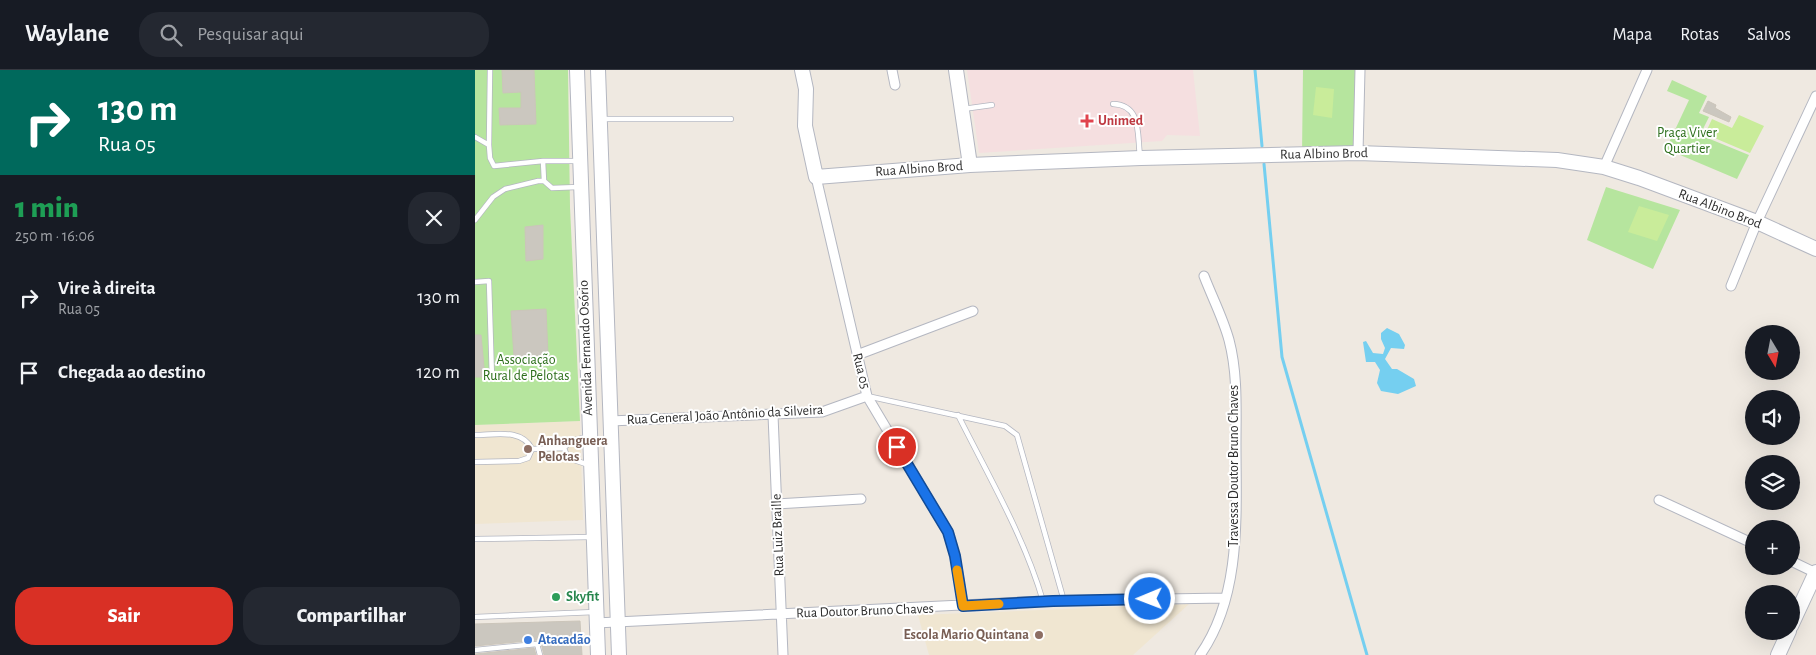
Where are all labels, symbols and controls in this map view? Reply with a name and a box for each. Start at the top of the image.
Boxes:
search box [139,12,489,57]
icon: search [157,21,185,49]
text: Waylane [25,22,109,46]
text: Pesquisar aqui [197,25,304,44]
text: Mapa [1613,26,1652,44]
text: Rotas [1680,26,1719,44]
text: Salvos [1747,26,1791,44]
icon: right [15,90,80,155]
text: 130 m [98,92,177,127]
marker: Unimed [1080,114,1094,128]
place label: Unimed [1098,114,1144,128]
park label: Praça Viver Quartier [1657,126,1717,156]
text: Rua 05 [98,133,156,155]
street label: Rua Albino Brod [1280,146,1368,162]
street label: Rua Albino Brod [875,159,963,179]
street label: Rua Albino Brod [1676,187,1764,231]
button: close [408,192,460,244]
text: 1 min [15,193,79,223]
text: 250 m · 16:06 [15,228,94,244]
text: Vire à direita [58,279,156,298]
street label: Avenida Fernando Osório [577,280,595,416]
icon: right [15,284,43,312]
text: 130 m [417,288,460,307]
text: Rua 05 [58,301,100,317]
north arrow [1745,325,1800,380]
map controls [1745,325,1800,640]
street label: Rua 05 [850,352,872,391]
park label: Associação Rural de Pelotas [483,353,569,383]
icon: arrive [15,359,43,387]
text: Chegada ao destino [58,363,206,382]
text: 120 m [416,363,460,382]
street label: Travessa Doutor Bruno Chaves [1227,385,1241,547]
button: sound [1745,390,1800,445]
street label: Rua General João Antônio da Silveira [626,403,824,427]
pin [876,426,918,468]
icon: arrive [883,433,911,461]
place label: Anhanguera Pelotas [538,434,608,464]
marker: Anhanguera Pelotas [522,443,534,455]
button: layers [1745,455,1800,510]
street label: Rua Luiz Braille [770,493,786,577]
button: + [1745,520,1800,575]
position arrow [1123,572,1175,624]
button: − [1745,585,1800,640]
button: Sair [15,587,233,645]
button: Compartilhar [243,587,460,645]
place label: Skyfit [566,590,599,604]
marker: Skyfit [550,591,562,603]
street label: Rua Doutor Bruno Chaves [796,602,934,620]
place label: Escola Mario Quintana [903,628,1029,642]
marker: Escola Mario Quintana [1033,629,1045,641]
place label: Atacadão [538,633,591,647]
marker: Atacadão [522,634,534,646]

